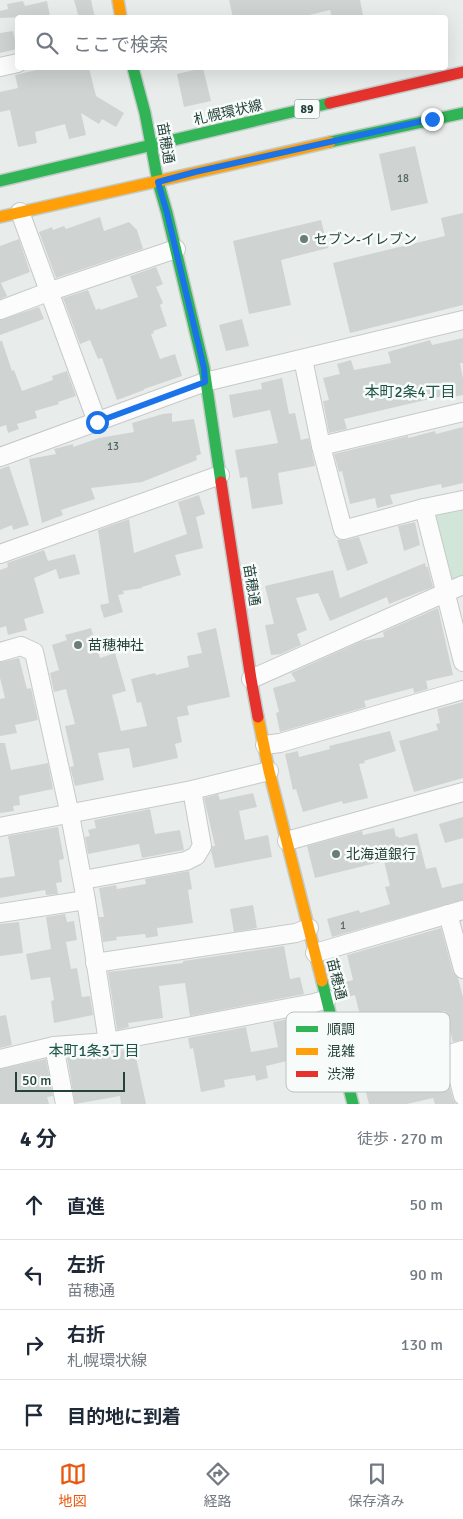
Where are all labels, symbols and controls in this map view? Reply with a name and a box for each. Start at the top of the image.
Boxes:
search box [15,15,448,70]
icon: search [33,29,61,57]
text: ここで検索 [73,33,168,57]
street label: 札幌環状線 [192,96,264,129]
road number: 89 [294,100,320,118]
route end [421,108,444,131]
street label: 苗穂通 [153,121,178,165]
house number: 18 [397,172,409,185]
place label: セブン-イレブン [314,231,417,248]
marker: セブン-イレブン [298,233,310,245]
district label: 本町2条4丁目 [364,383,456,401]
route start [86,411,109,434]
house number: 13 [107,440,119,453]
street label: 苗穂通 [240,563,263,607]
place label: 苗穂神社 [88,637,144,654]
marker: 苗穂神社 [72,639,84,651]
place label: 北海道銀行 [346,846,416,863]
marker: 北海道銀行 [330,848,342,860]
house number: 1 [340,919,346,932]
street label: 苗穂通 [323,957,350,1002]
legend [286,1012,450,1092]
text: 順調 [327,1021,355,1038]
district label: 本町1条3丁目 [48,1042,140,1060]
text: 混雑 [327,1043,355,1060]
text: 渋滞 [327,1066,355,1083]
scale bar [15,1069,125,1092]
text: 50 m [22,1072,51,1089]
text: 4 分 [20,1126,57,1152]
text: 徒歩 · 270 m [357,1129,443,1149]
icon: ahead [20,1191,48,1219]
text: 直進 [67,1195,105,1219]
text: 50 m [409,1195,443,1215]
text: 左折 [67,1253,105,1277]
icon: left [20,1261,48,1289]
text: 90 m [409,1265,443,1285]
text: 苗穂通 [67,1281,115,1301]
text: 右折 [67,1323,105,1347]
icon: right [20,1331,48,1359]
text: 130 m [401,1335,443,1355]
text: 札幌環状線 [67,1351,147,1371]
icon: arrive [20,1401,48,1429]
text: 目的地に到着 [67,1405,181,1429]
tab: 地図 [59,1460,87,1510]
tab: 経路 [204,1460,232,1510]
tab: 保存済み [349,1460,405,1510]

